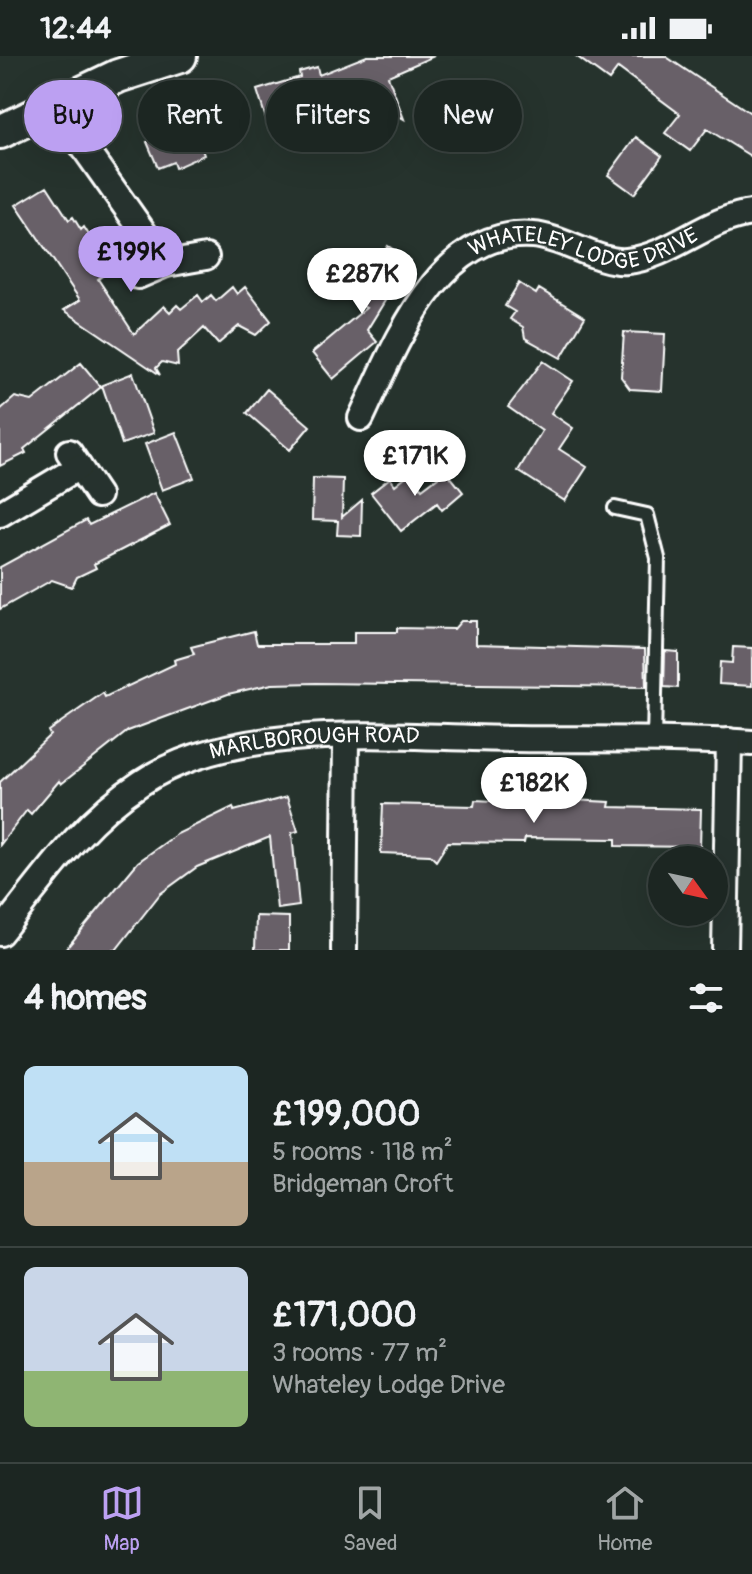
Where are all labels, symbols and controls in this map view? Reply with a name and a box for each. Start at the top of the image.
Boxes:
text: 12:44 [40,10,111,47]
chip: Buy [24,80,122,152]
chip: Rent [138,80,250,152]
chip: Filters [266,80,398,152]
chip: New [414,80,522,152]
street label: WHATELEY LODGE DRIVE [464,220,703,275]
pin: £199K [75,226,187,294]
text: £199K [96,236,166,268]
pin: £287K [306,248,418,316]
text: £287K [325,258,399,290]
pin: £171K [359,430,471,498]
text: £171K [382,440,448,472]
street label: MARLBOROUGH ROAD [206,721,420,766]
pin: £182K [478,757,590,825]
text: £182K [499,767,569,799]
north arrow [648,846,728,926]
map controls [648,846,728,926]
icon: filters [684,976,728,1020]
text: 4 homes [24,977,146,1020]
text: £199,000 [272,1093,420,1136]
icon: home [88,1098,184,1194]
text: 5 rooms · 118 m² [272,1136,453,1168]
text: Bridgeman Croft [272,1168,453,1200]
text: £171,000 [272,1294,417,1337]
icon: home [88,1299,184,1395]
text: 3 rooms · 77 m² [272,1337,447,1369]
text: Whateley Lodge Drive [272,1369,505,1401]
tab: Map [100,1481,144,1557]
tab: Saved [343,1481,398,1557]
tab: Home [597,1481,652,1557]

